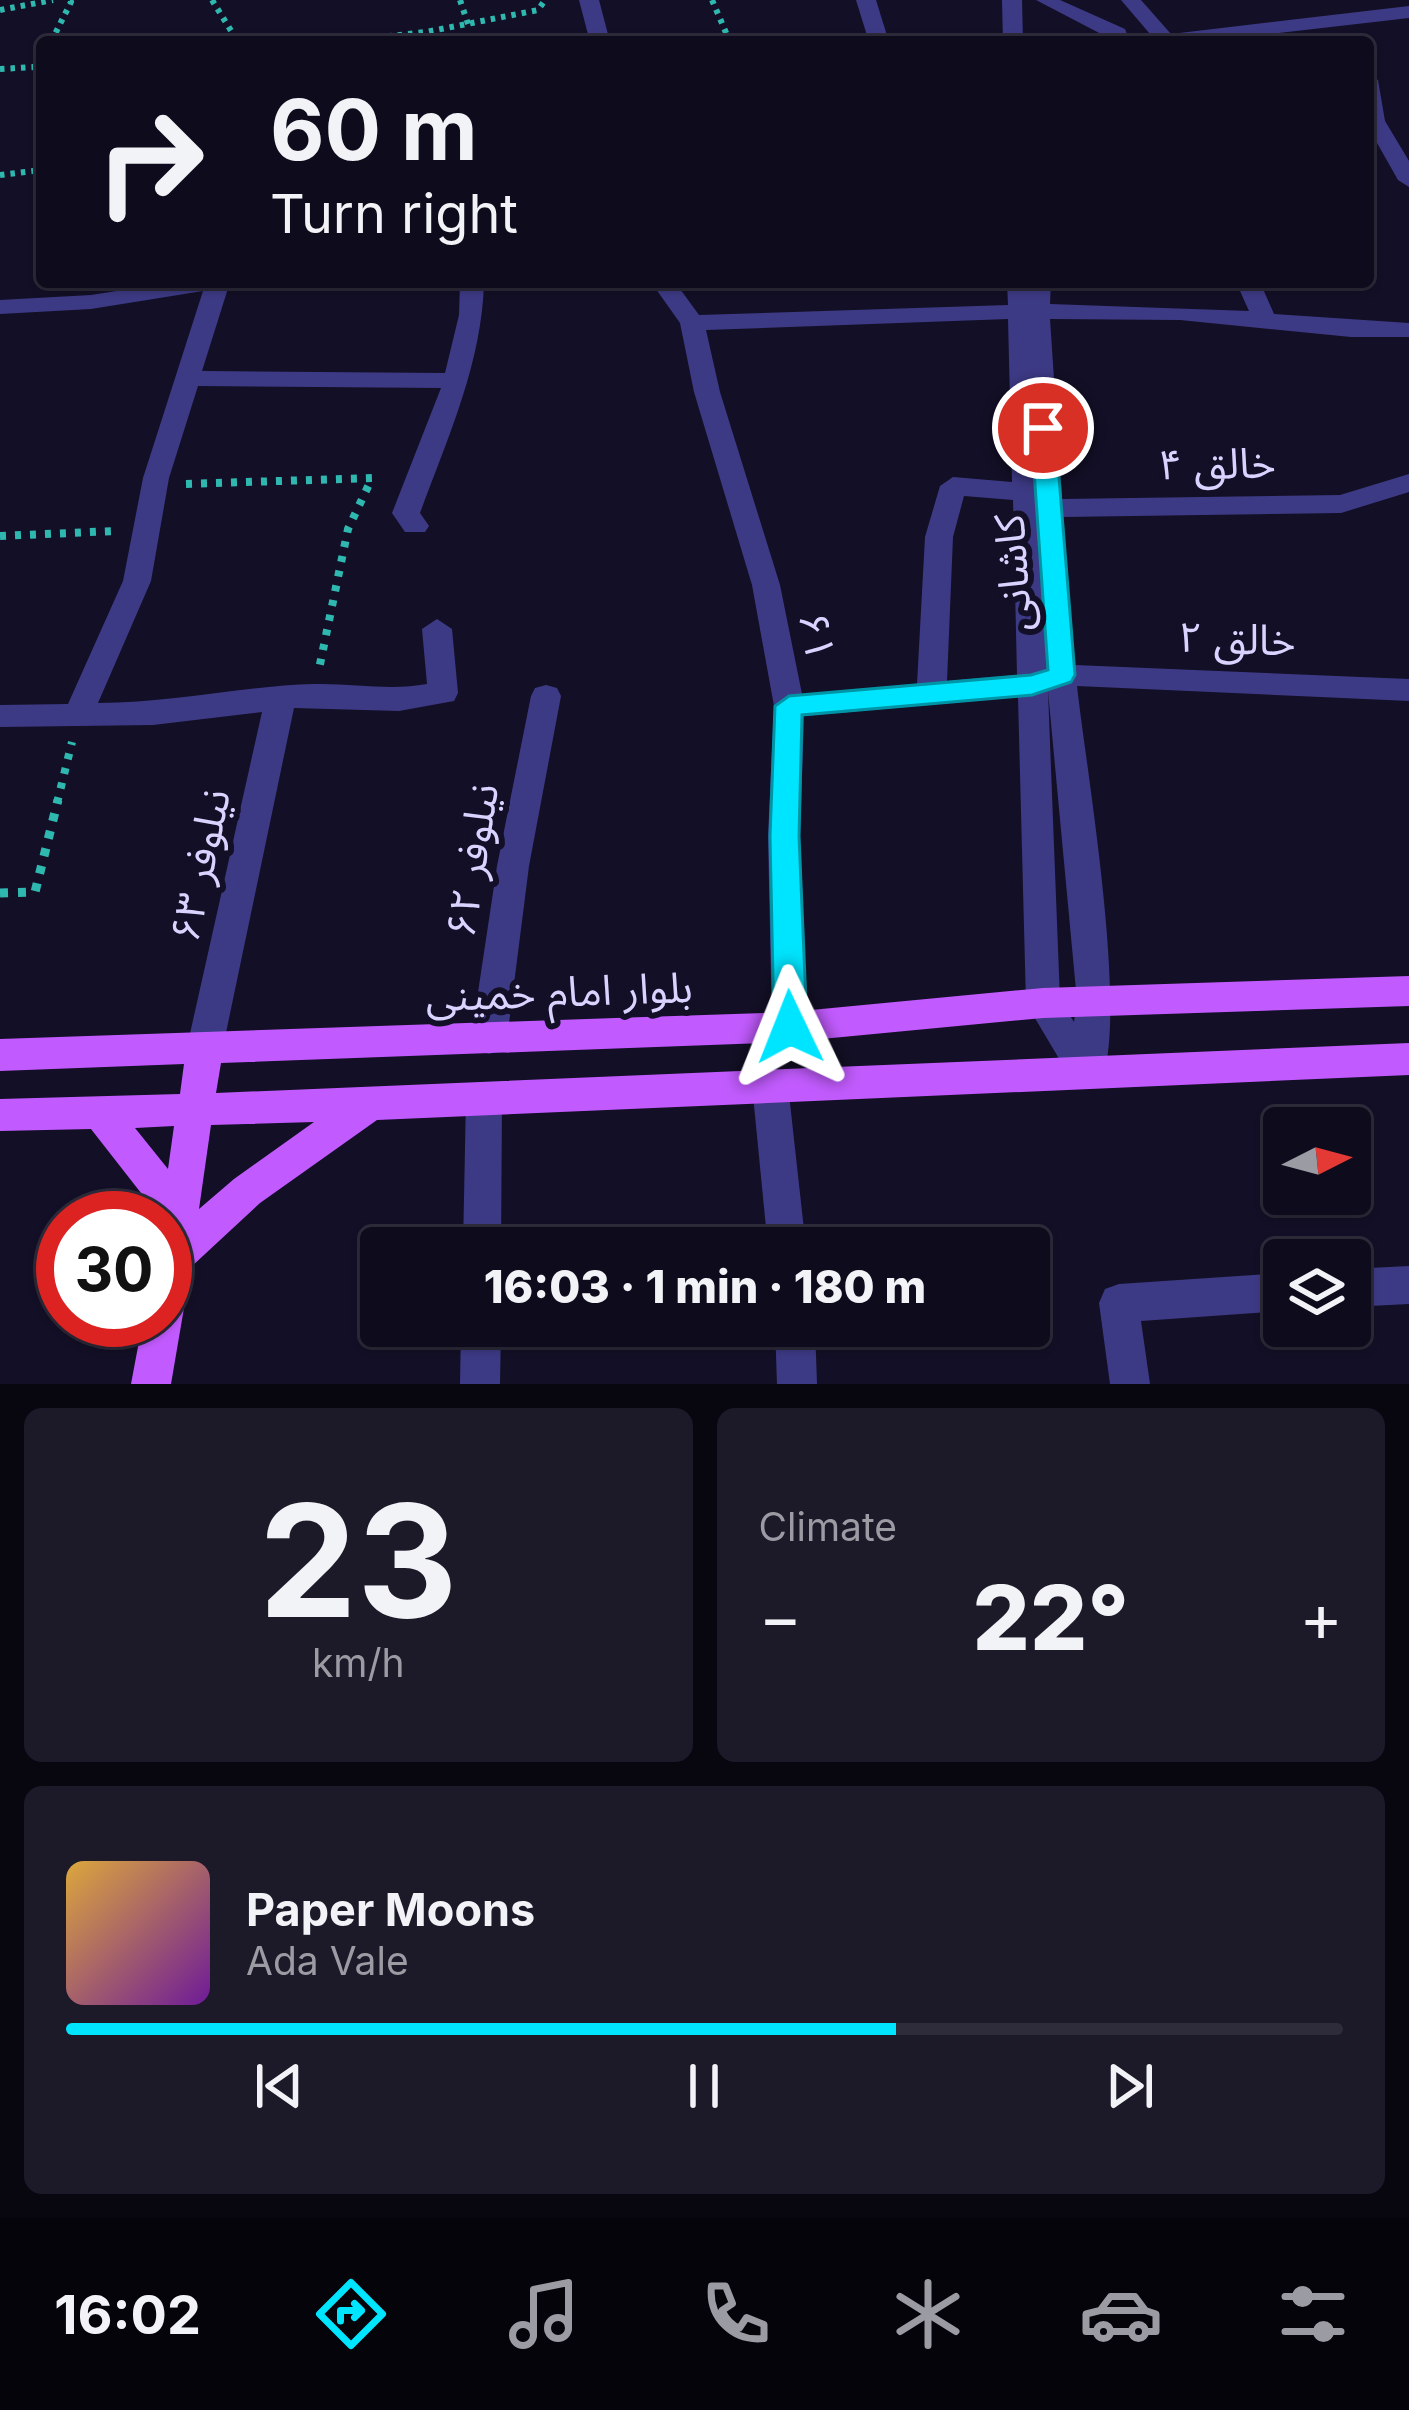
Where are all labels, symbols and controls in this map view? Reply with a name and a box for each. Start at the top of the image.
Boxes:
text: 60 m [270,79,478,180]
icon: right [72,84,228,240]
text: Turn right [270,181,518,246]
pin [992,377,1094,479]
icon: arrive [1010,395,1076,461]
street label: خالق ۴ [1158,436,1276,491]
street label: کاشانی [982,512,1042,633]
street label: ۶۱ [788,608,848,664]
street label: خالق ۲ [1177,610,1297,667]
street label: نیلوفر ۶۲ [434,780,508,940]
street label: نیلوفر ۶۳ [158,784,240,946]
street label: بلوار امام خمینی [425,961,694,1028]
position arrow [727,964,853,1090]
north arrow [1263,1107,1371,1215]
map controls [1263,1107,1371,1347]
speed limit sign: 30 [36,1191,192,1347]
button: layers [1263,1239,1371,1347]
text: 16:03 · 1 min · 180 m [484,1259,926,1314]
text: 23 [259,1466,458,1655]
text: Climate [759,1503,897,1550]
text: 22° [973,1563,1129,1672]
text: − [759,1577,802,1657]
text: + [1299,1577,1343,1657]
text: km/h [312,1639,405,1686]
text: Paper Moons [246,1882,535,1937]
text: Ada Vale [246,1937,409,1984]
icon: previous [246,2053,312,2119]
icon: pause [671,2053,737,2119]
icon: next [1097,2053,1163,2119]
icon: directions [309,2272,393,2356]
icon: music [502,2272,586,2356]
icon: phone [694,2272,778,2356]
icon: climate [886,2272,970,2356]
icon: car [1079,2272,1163,2356]
icon: filters [1271,2272,1355,2356]
text: 16:02 [54,2282,201,2347]

